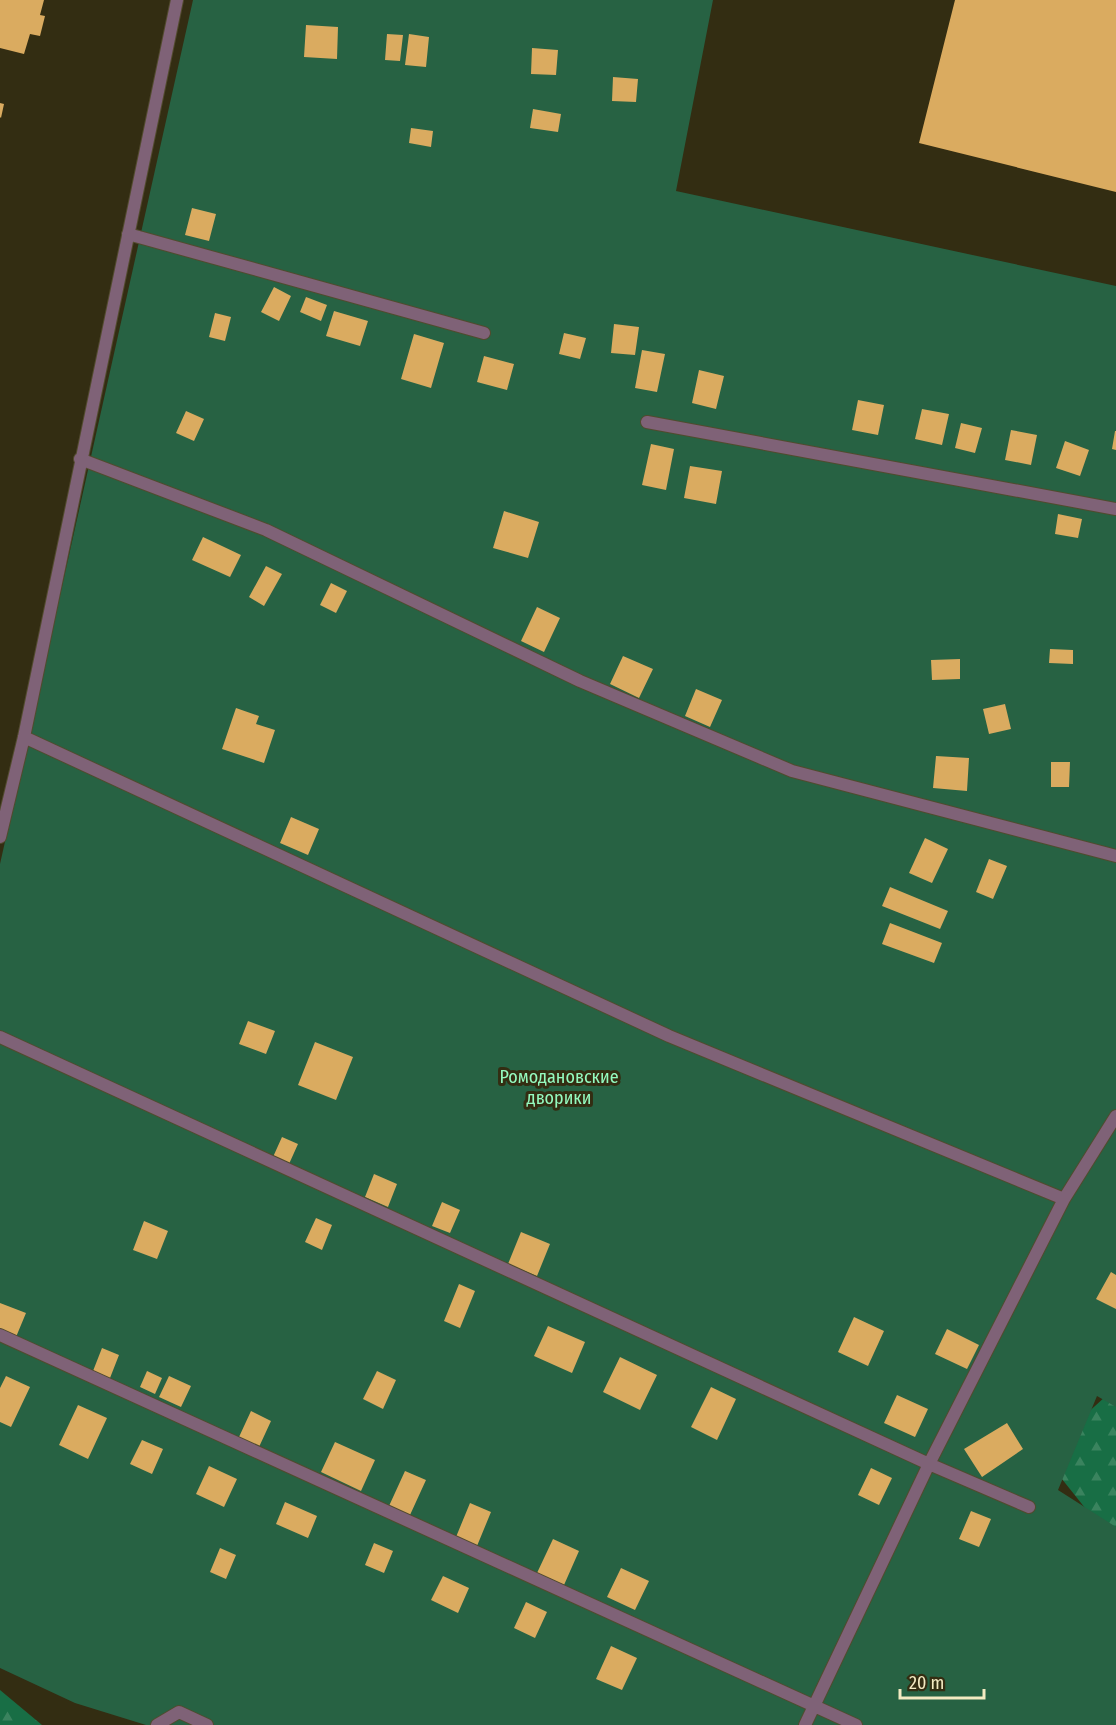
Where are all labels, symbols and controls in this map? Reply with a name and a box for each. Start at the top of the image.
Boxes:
park label: Ромодановские дворики [499,1066,619,1109]
scale bar [900,1662,984,1700]
text: 20 m [909,1672,944,1694]

